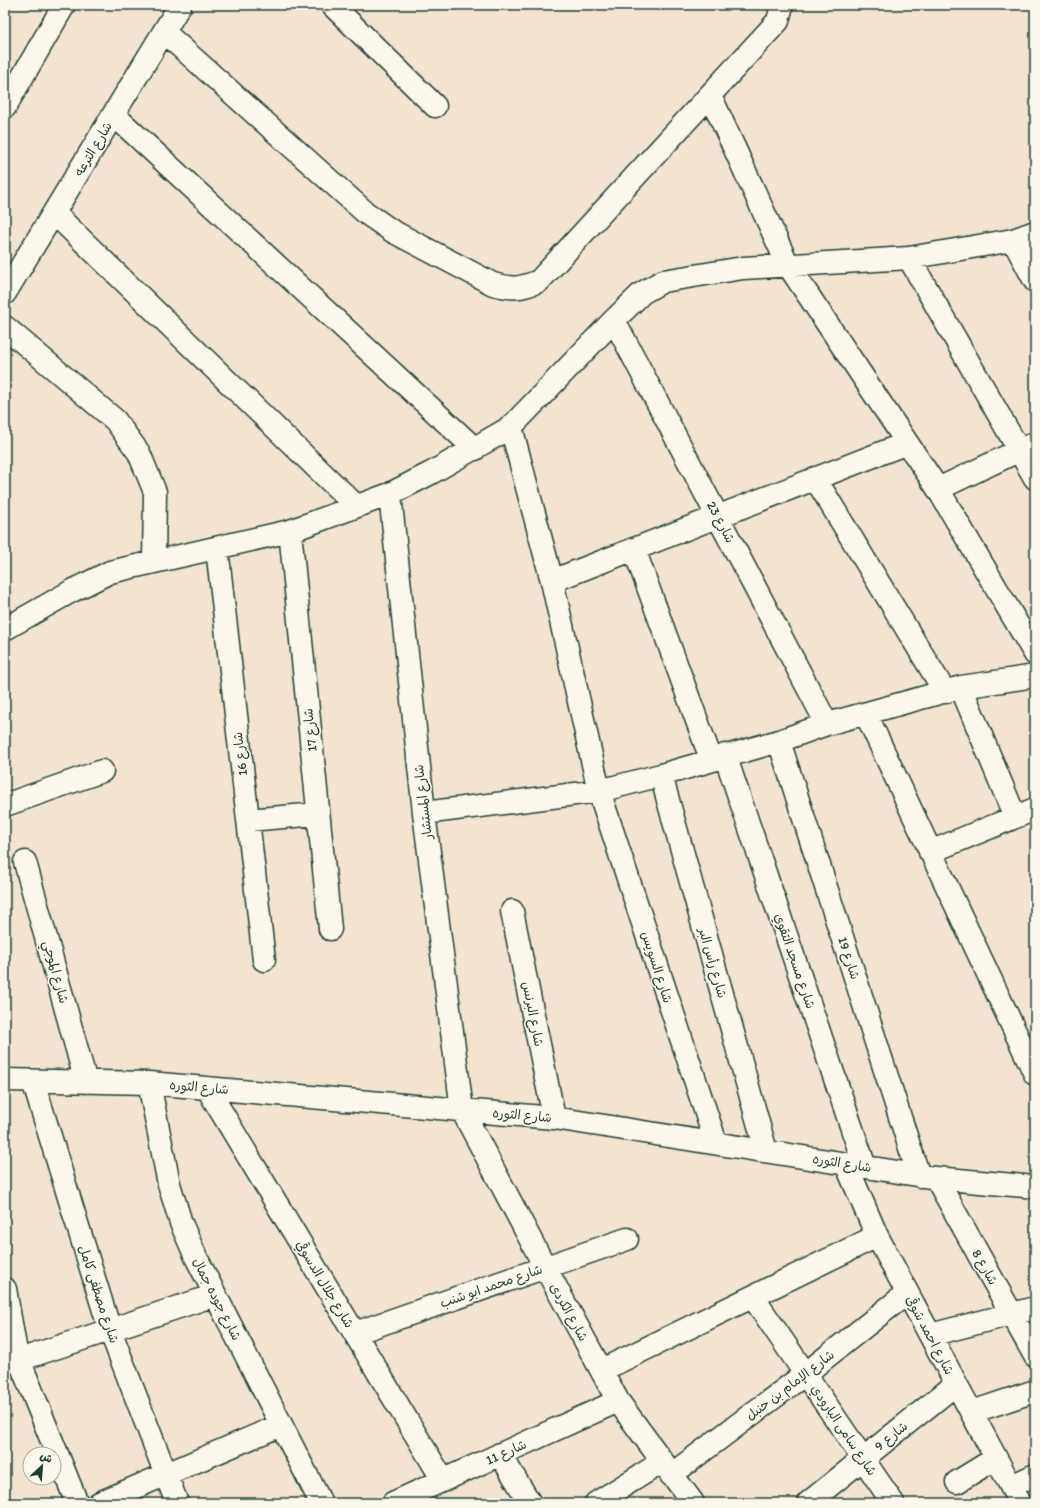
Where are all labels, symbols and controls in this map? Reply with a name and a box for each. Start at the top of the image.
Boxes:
street label: شارع الترعه [71,119,117,180]
street label: شارع 23 [702,499,738,546]
street label: شارع 17 [300,707,322,752]
street label: شارع 16 [230,731,252,777]
street label: شارع المستشار [411,763,437,841]
street label: شارع مسجد التقوي [770,911,818,1011]
street label: شارع رأس البر [694,925,730,1000]
street label: شارع السويس [636,929,676,1005]
street label: شارع 19 [833,935,863,982]
street label: شارع الموجي [37,939,72,1006]
street label: شارع البرنس [517,980,547,1048]
street label: شارع الثوره [169,1077,229,1099]
street label: شارع الثوره [492,1105,552,1127]
street label: شارع الثوره [811,1151,873,1177]
street label: شارع جلال الدسوقي [291,1237,358,1331]
street label: شارع مصطفى كامل [74,1243,122,1346]
street label: شارع 8 [967,1247,1001,1288]
street label: شارع جوده جمال [188,1255,244,1344]
street label: شارع محمد ابو شنب [438,1261,545,1312]
street label: شارع الكردى [545,1280,591,1345]
street label: شارع احمد شوقى [901,1292,958,1378]
street label: شارع الإمام بن حنبل [743,1347,839,1426]
street label: شارع سامى البارودي [806,1382,880,1479]
street label: شارع 9 [872,1418,912,1455]
street label: شارع 11 [483,1436,530,1469]
north arrow [22,1446,62,1486]
text: ش [38,1449,54,1466]

